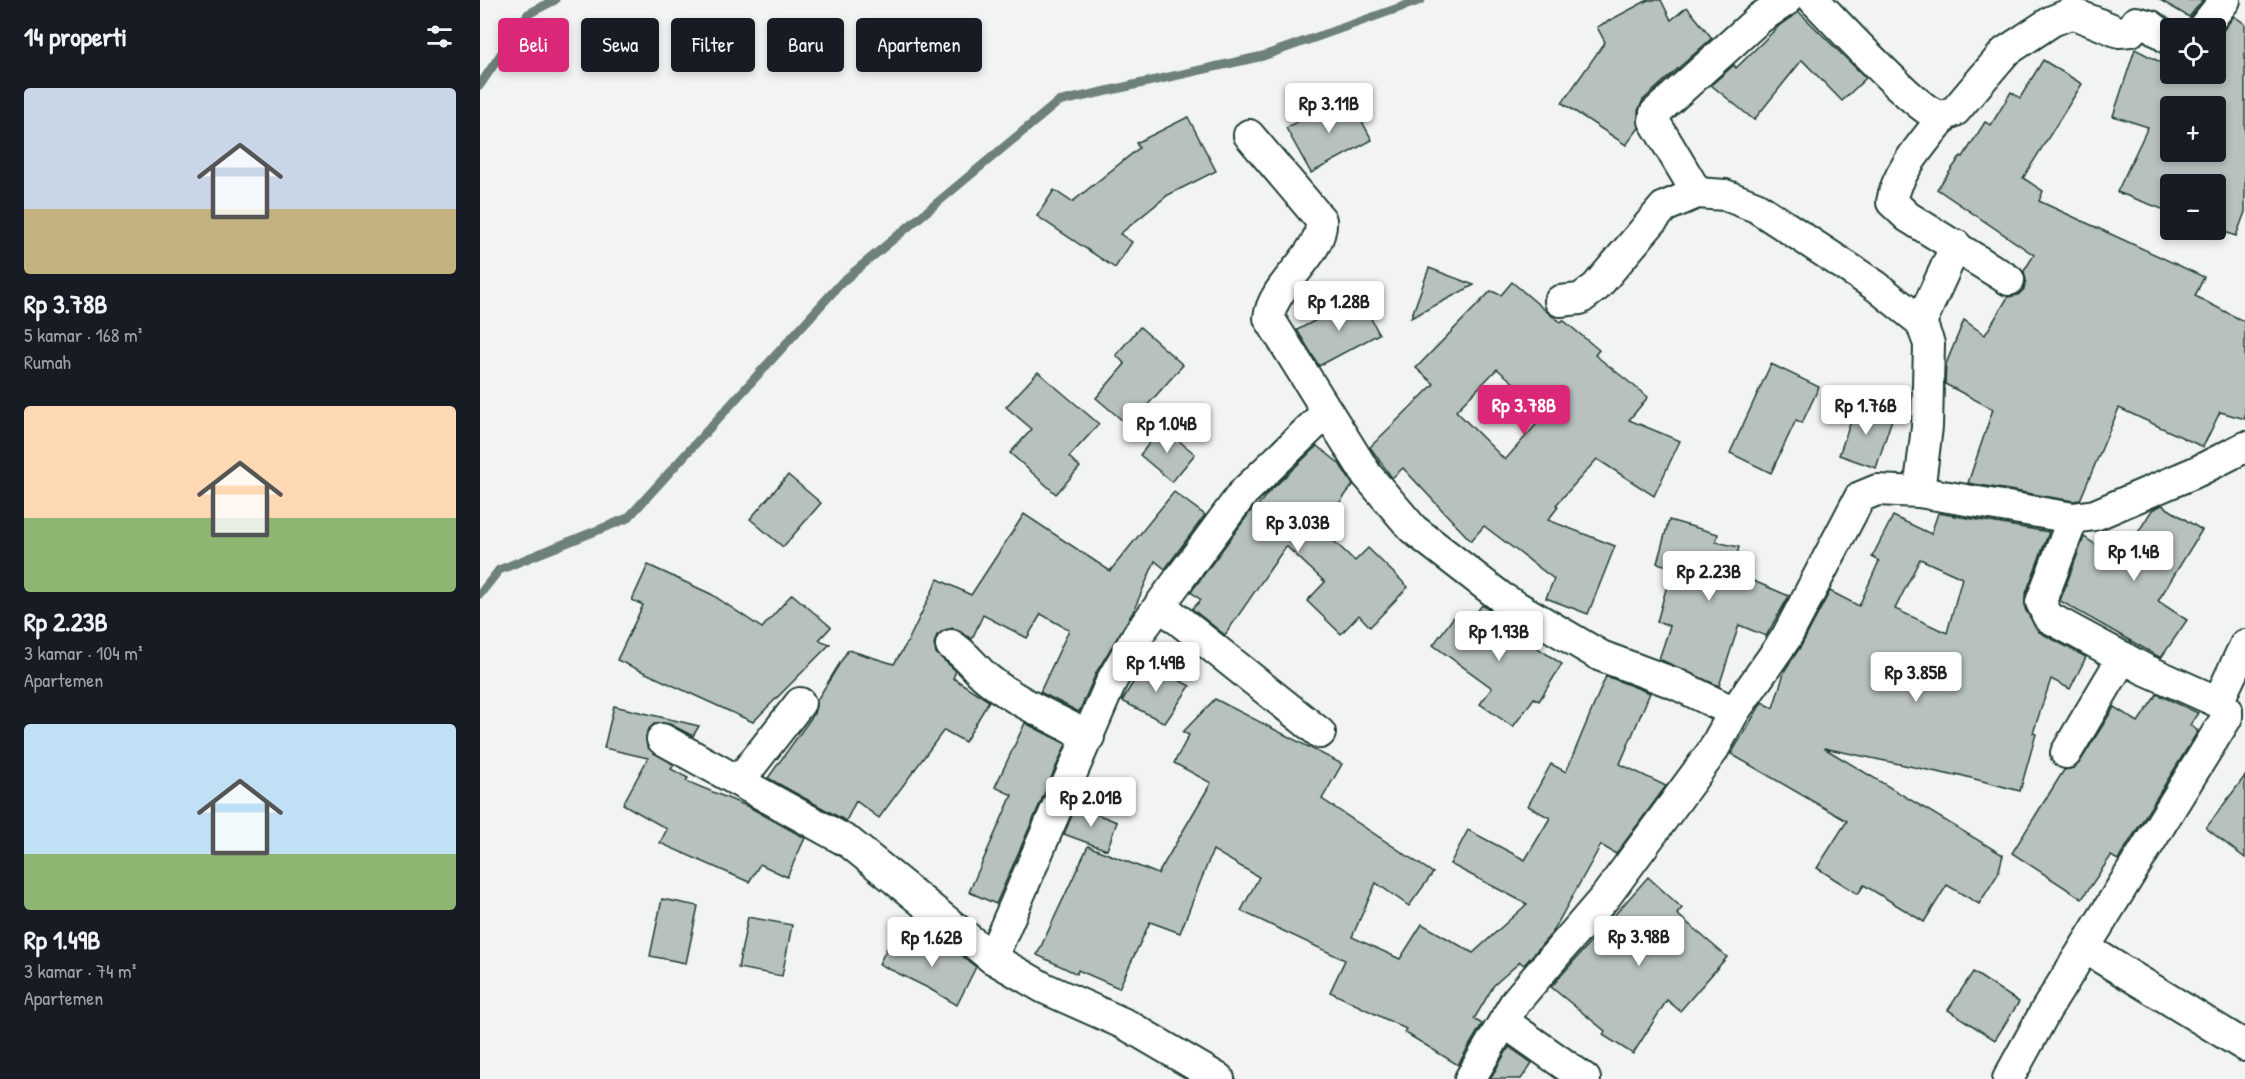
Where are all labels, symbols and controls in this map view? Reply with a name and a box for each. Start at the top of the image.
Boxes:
chip: Beli [498,18,569,72]
chip: Sewa [581,18,659,72]
chip: Filter [671,18,755,72]
chip: Baru [767,18,844,72]
chip: Apartemen [856,18,982,72]
map controls [2160,18,2226,240]
button: locate [2160,18,2226,84]
text: 14 properti [24,19,127,54]
icon: filters [423,20,456,53]
pin: Rp 3.11B [1267,83,1391,134]
text: Rp 3.11B [1299,89,1359,116]
button: + [2160,96,2226,162]
icon: home [186,127,294,235]
button: − [2160,174,2226,240]
pin: Rp 1.28B [1277,281,1401,332]
text: Rp 3.78B [24,286,107,321]
text: Rp 1.28B [1308,287,1370,314]
text: 5 kamar · 168 m² [24,321,142,348]
text: Rumah [24,348,71,375]
pin: Rp 3.78B [1462,385,1586,436]
pin: Rp 1.76B [1804,385,1928,436]
text: Rp 3.78B [1492,391,1556,418]
text: Rp 1.76B [1835,391,1897,418]
pin: Rp 1.04B [1105,403,1229,454]
text: Rp 1.04B [1137,409,1197,436]
icon: home [186,445,294,553]
pin: Rp 3.03B [1236,502,1360,553]
text: Rp 3.03B [1266,508,1330,535]
pin: Rp 1.4B [2079,531,2189,582]
text: Rp 1.4B [2108,537,2160,564]
pin: Rp 2.23B [1647,551,1771,602]
text: Rp 2.23B [1677,557,1741,584]
text: Rp 2.23B [24,604,108,639]
pin: Rp 1.93B [1437,611,1561,662]
text: Rp 1.93B [1469,617,1529,644]
text: 3 kamar · 104 m² [24,639,143,666]
pin: Rp 1.49B [1094,642,1218,693]
text: Rp 1.49B [1127,648,1185,675]
pin: Rp 3.85B [1854,652,1978,703]
text: Rp 3.85B [1885,658,1947,685]
text: Apartemen [24,666,103,693]
icon: home [186,763,294,871]
pin: Rp 2.01B [1029,777,1153,828]
text: Rp 2.01B [1060,783,1122,810]
pin: Rp 3.98B [1577,916,1701,967]
pin: Rp 1.62B [870,917,994,968]
text: Rp 1.49B [24,922,100,957]
text: Rp 3.98B [1608,922,1670,949]
text: Rp 1.62B [901,923,963,950]
text: 3 kamar · 74 m² [24,957,136,984]
text: Apartemen [24,984,103,1011]

